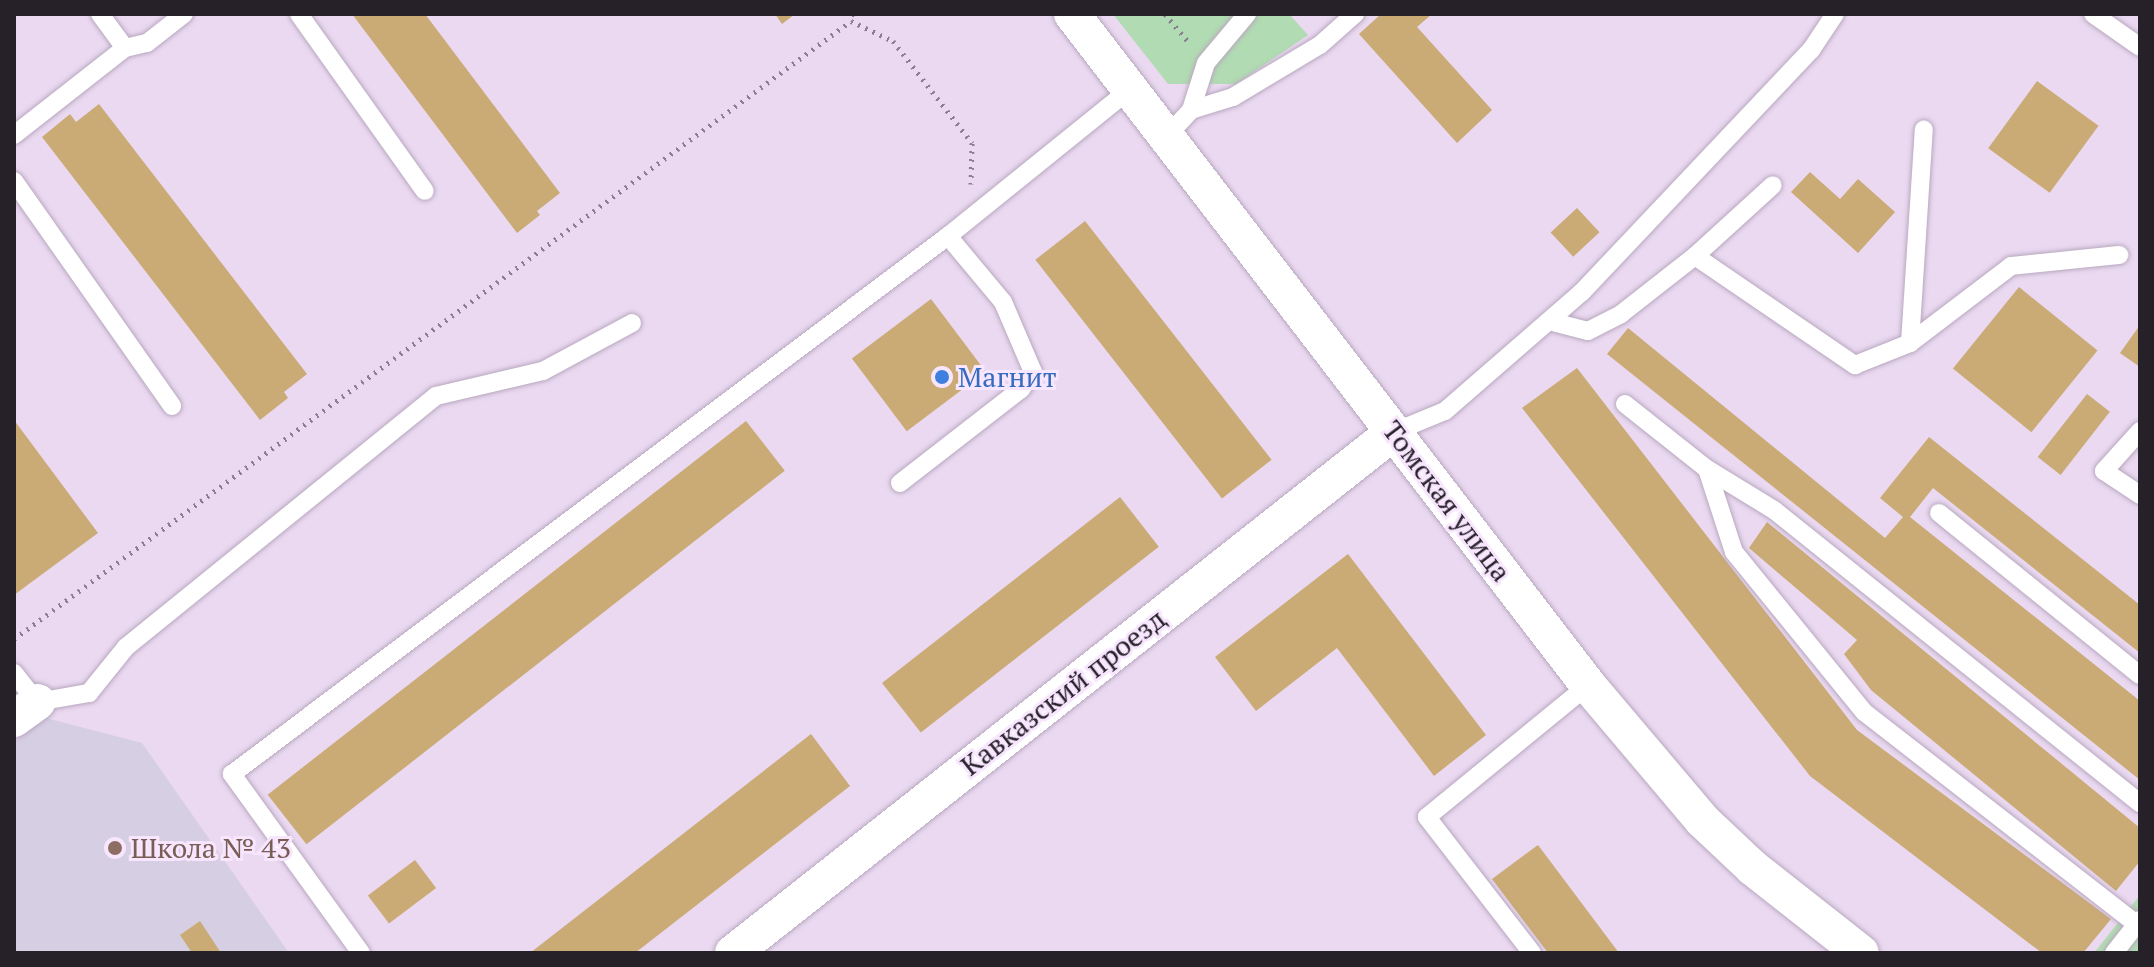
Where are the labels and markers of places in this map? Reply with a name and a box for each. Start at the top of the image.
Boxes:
place label: Магнит [958,360,1057,394]
marker: Магнит [933,368,951,386]
place label: Школа № 43 [131,831,291,865]
marker: Школа № 43 [106,839,124,857]

